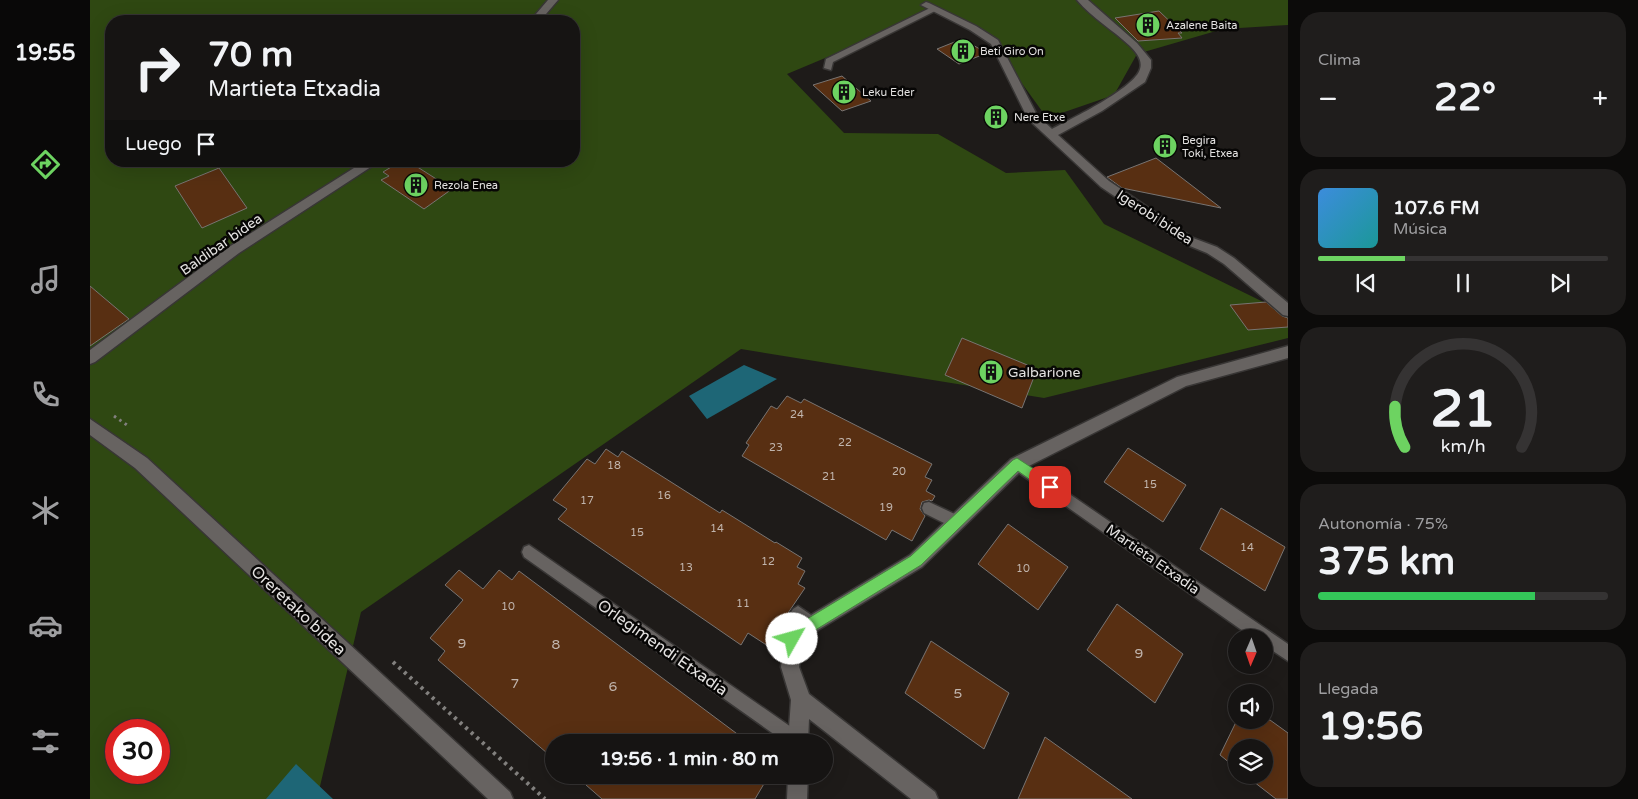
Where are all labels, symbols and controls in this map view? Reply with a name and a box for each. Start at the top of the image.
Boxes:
building icon: Azalene Baita [1135,12,1161,38]
place label: Azalene Baita [1166,19,1238,32]
text: 70 m [208,34,293,76]
icon: right [125,35,190,100]
building icon: Beti Giro On [950,38,976,64]
text: 19:55 [15,40,75,66]
place label: Beti Giro On [980,45,1044,58]
text: Clima [1318,50,1361,70]
text: 22° [1434,75,1496,121]
text: Martieta Etxadia [208,76,381,102]
building icon: Leku Eder [831,79,857,105]
text: − [1318,82,1338,116]
text: + [1592,82,1608,116]
place label: Leku Eder [862,86,915,99]
building icon: Nere Etxe [983,104,1009,130]
place label: Nere Etxe [1014,111,1065,124]
icon: arrive [192,130,220,158]
text: Luego [125,133,182,155]
building icon: Begira Toki, Etxea [1152,133,1178,159]
place label: Begira Toki, Etxea [1182,134,1238,160]
icon: directions [28,147,63,182]
building icon: Rezola Enea [403,172,429,198]
place label: Rezola Enea [434,179,498,192]
street label: Igerobi bidea [1114,187,1196,248]
text: 107.6 FM [1393,197,1480,219]
street label: Baldibar bidea [177,210,265,279]
text: Música [1393,219,1447,239]
icon: music [28,262,63,297]
icon: previous [1352,269,1380,297]
icon: pause [1449,269,1477,297]
icon: next [1546,269,1574,297]
building icon: Galbarione [978,359,1004,385]
place label: Galbarione [1008,364,1081,381]
icon: phone [28,377,63,412]
text: 21 [1430,378,1496,441]
house number: 24 [790,408,804,421]
house number: 22 [838,436,852,449]
text: km/h [1441,436,1485,457]
house number: 23 [769,441,783,454]
house number: 18 [607,459,621,472]
house number: 20 [892,465,906,478]
pin [1029,466,1071,508]
house number: 21 [822,470,836,483]
icon: arrive [1036,473,1064,501]
house number: 15 [1143,478,1157,491]
house number: 16 [657,489,671,502]
icon: climate [28,493,63,528]
house number: 17 [580,494,594,507]
house number: 19 [879,501,893,514]
text: Autonomía · 75% [1318,514,1448,534]
street label: Martieta Etxadia [1103,521,1203,598]
house number: 14 [710,522,724,535]
house number: 15 [630,526,644,539]
text: 375 km [1318,539,1455,585]
house number: 14 [1240,541,1254,554]
house number: 12 [761,555,775,568]
house number: 13 [679,561,693,574]
street label: Oreretako bidea [247,562,350,660]
house number: 10 [1016,562,1030,575]
street label: Orlegimendi Etxadia [593,595,731,700]
house number: 11 [736,597,750,610]
house number: 10 [501,600,515,613]
icon: car [28,608,63,643]
position arrow [765,612,817,664]
north arrow [1228,629,1272,674]
map controls [1228,629,1273,784]
house number: 9 [458,635,466,652]
house number: 8 [552,636,561,653]
house number: 9 [1135,645,1143,662]
house number: 7 [511,675,519,692]
house number: 6 [609,678,618,695]
text: Llegada [1318,679,1378,699]
button: sound [1228,684,1273,729]
house number: 5 [954,685,962,702]
text: 19:56 [1318,704,1423,750]
speed limit sign: 30 [105,719,170,784]
icon: filters [28,724,63,759]
button: layers [1228,739,1273,784]
text: 19:56 · 1 min · 80 m [599,748,779,770]

